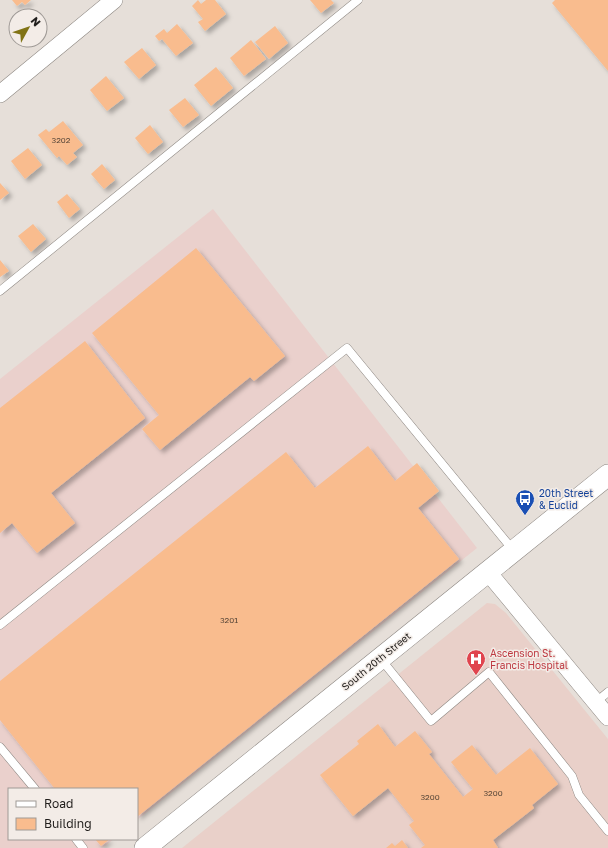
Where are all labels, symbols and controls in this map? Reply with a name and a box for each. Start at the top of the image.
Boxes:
north arrow [8,8,48,48]
text: N [28,14,44,29]
house number: 3202 [52,135,71,145]
place label: 20th Street & Euclid [539,487,593,511]
bus stop icon: 20th Street & Euclid [514,488,536,516]
house number: 3201 [220,615,238,625]
street label: South 20th Street [339,629,413,693]
place label: Ascension St. Francis Hospital [490,647,568,671]
hospital icon: Ascension St. Francis Hospital [465,648,487,676]
legend [8,788,138,840]
house number: 3200 [483,788,503,798]
house number: 3200 [420,792,440,802]
text: Road [44,796,73,811]
text: Building [44,816,92,831]

